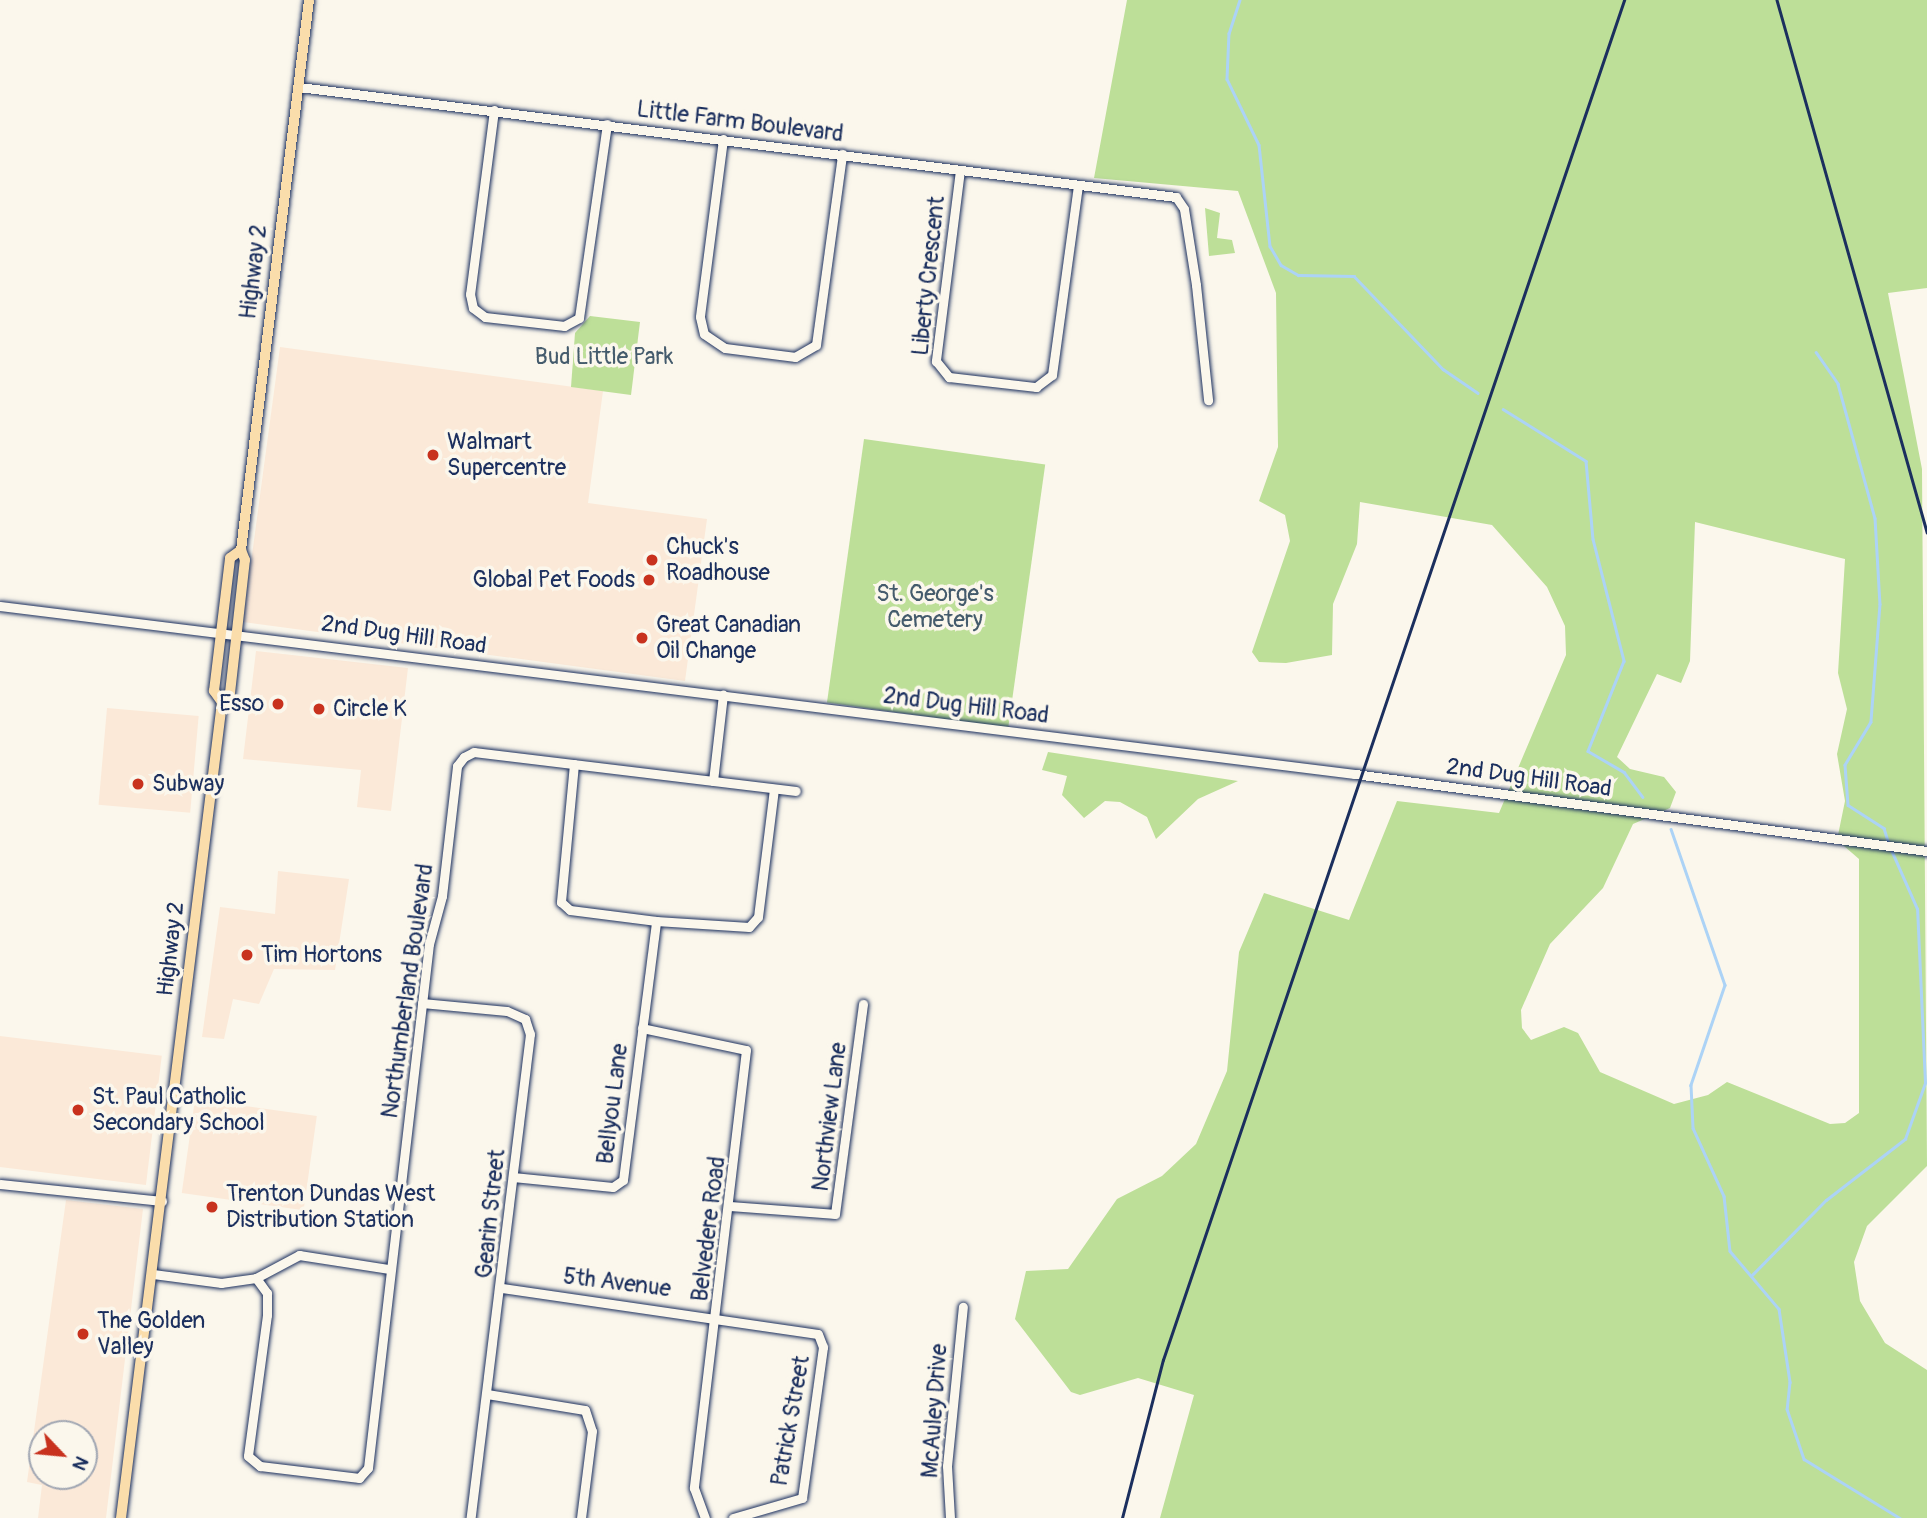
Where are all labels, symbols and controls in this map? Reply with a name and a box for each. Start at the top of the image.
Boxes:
street label: Little Farm Boulevard [635,96,845,148]
street label: Liberty Crescent [907,195,951,357]
street label: Highway 2 [235,223,273,321]
park label: Bud Little Park [535,343,673,371]
place label: Walmart Supercentre [447,428,566,482]
marker: Walmart Supercentre [425,447,441,463]
place label: Chuck's Roadhouse [666,533,770,587]
marker: Chuck's Roadhouse [644,552,660,568]
place label: Global Pet Foods [472,566,635,594]
marker: Global Pet Foods [641,572,657,588]
park label: St. George's Cemetery [876,580,994,634]
street label: 2nd Dug Hill Road [320,610,488,660]
place label: Great Canadian Oil Change [656,611,801,665]
marker: Great Canadian Oil Change [634,630,650,646]
street label: 2nd Dug Hill Road [882,682,1050,730]
place label: Esso [219,690,264,718]
place label: Circle K [333,695,407,723]
marker: Esso [270,696,286,712]
marker: Circle K [311,701,327,717]
street label: 2nd Dug Hill Road [1445,753,1613,803]
place label: Subway [152,770,224,798]
marker: Subway [130,776,146,792]
street label: Northumberland Boulevard [376,862,440,1120]
street label: Highway 2 [152,900,190,998]
place label: Tim Hortons [261,941,382,969]
marker: Tim Hortons [239,947,255,963]
street label: Northview Lane [807,1041,853,1193]
street label: Bellyou Lane [592,1042,634,1166]
place label: St. Paul Catholic Secondary School [92,1083,265,1137]
marker: St. Paul Catholic Secondary School [70,1102,86,1118]
street label: Gearin Street [470,1148,512,1280]
street label: Belvedere Road [686,1155,732,1303]
place label: Trenton Dundas West Distribution Station [226,1180,435,1234]
marker: Trenton Dundas West Distribution Station [204,1199,220,1215]
street label: 5th Avenue [562,1263,672,1303]
place label: The Golden Valley [97,1307,205,1361]
marker: The Golden Valley [75,1326,91,1342]
street label: McAuley Drive [917,1343,953,1479]
street label: Patrick Street [766,1354,816,1488]
north arrow [28,1420,98,1490]
text: N [66,1452,94,1474]

